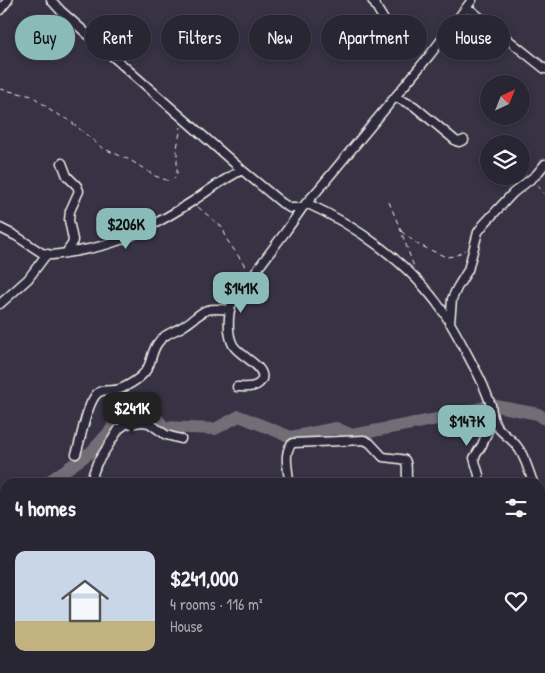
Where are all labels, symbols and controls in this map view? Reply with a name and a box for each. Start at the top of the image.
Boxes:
chip: Buy [15,15,75,60]
chip: Rent [85,15,151,60]
chip: Filters [161,15,239,60]
chip: New [249,15,311,60]
chip: Apartment [321,15,427,60]
chip: House [437,15,510,60]
north arrow [480,75,530,125]
map controls [480,75,530,185]
button: layers [480,135,530,185]
pin: $206K [91,208,161,250]
text: $206K [107,213,145,235]
pin: $141K [206,272,276,314]
text: $141K [224,277,258,299]
pin: $241K [97,392,167,434]
text: $241K [114,397,150,419]
pin: $147K [432,404,502,447]
text: $147K [449,410,485,432]
text: 4 homes [15,494,76,523]
icon: filters [502,494,530,522]
text: $241,000 [170,564,238,593]
icon: home [55,571,115,631]
icon: heart [502,587,530,615]
text: 4 rooms · 116 m² [170,593,263,615]
text: House [170,615,203,637]

